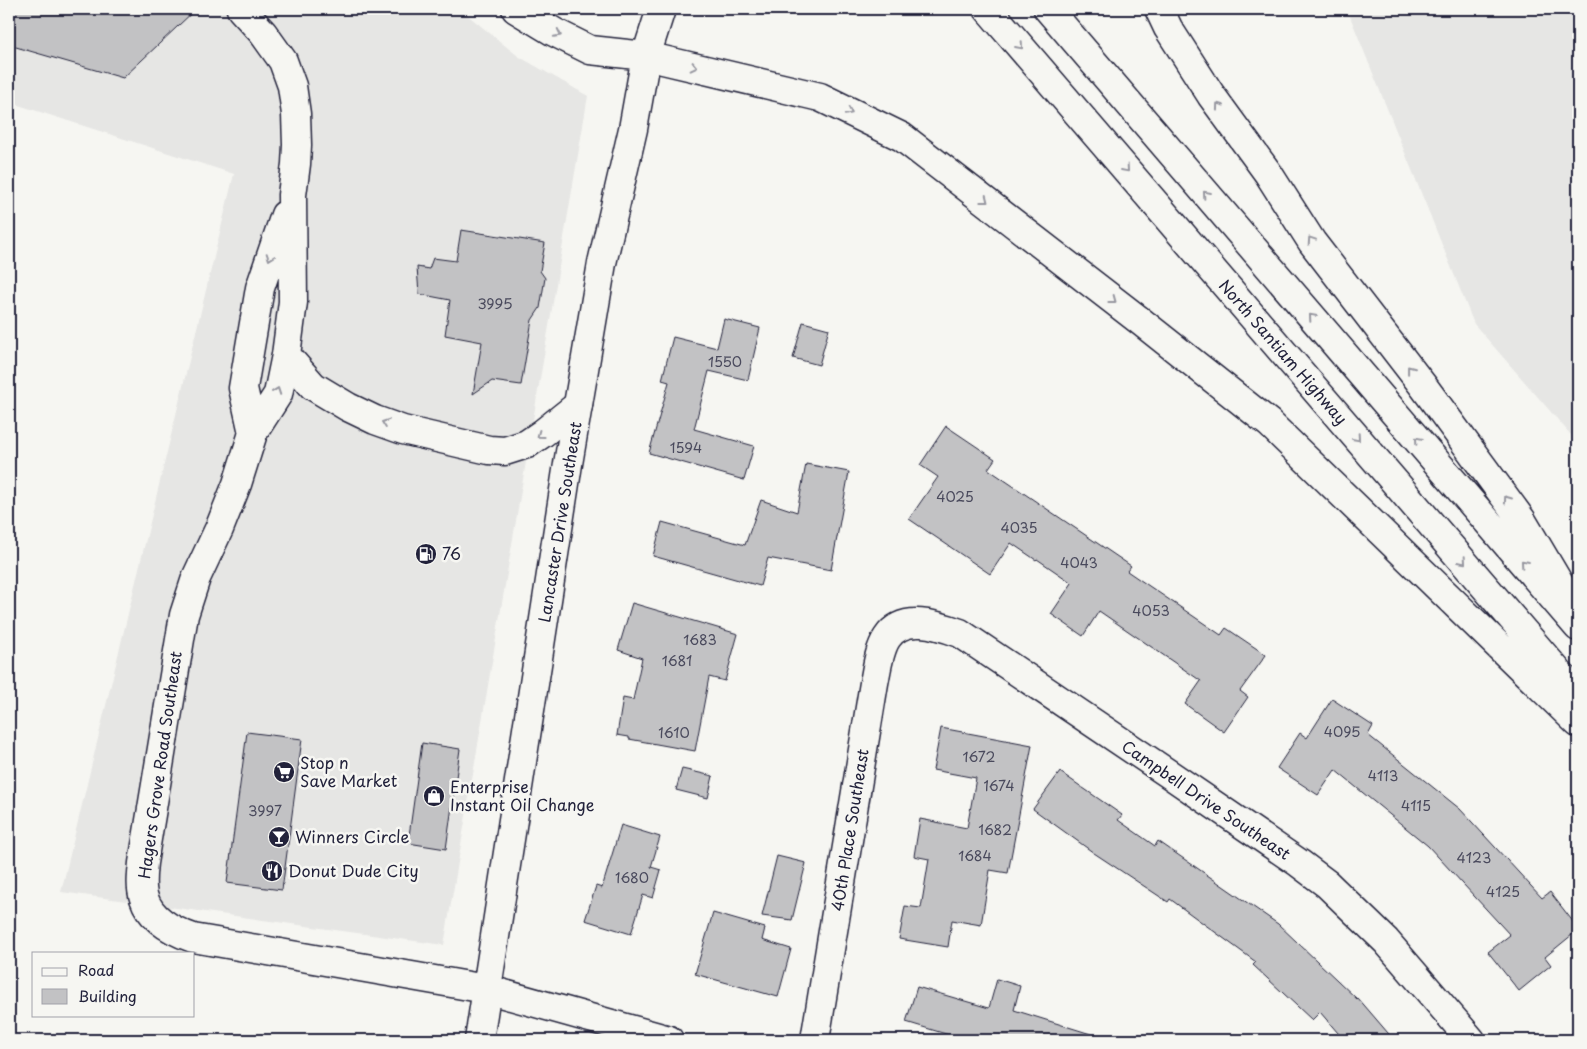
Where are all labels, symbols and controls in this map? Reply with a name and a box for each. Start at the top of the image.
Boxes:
one-way arrow [552,28,561,38]
one-way arrow [1014,40,1023,49]
one-way arrow [689,61,698,72]
one-way arrow [1216,102,1225,112]
one-way arrow [844,106,853,116]
one-way arrow [1120,163,1128,172]
one-way arrow [1203,191,1211,200]
one-way arrow [979,195,988,203]
one-way arrow [1308,236,1317,246]
one-way arrow [266,253,276,261]
street label: North Santiam Highway [1214,273,1354,429]
house number: 3995 [478,293,512,314]
one-way arrow [1107,294,1117,303]
one-way arrow [1309,314,1317,323]
house number: 1550 [708,351,742,372]
one-way arrow [1407,366,1415,375]
one-way arrow [271,387,281,396]
one-way arrow [381,419,390,429]
street label: Lancaster Drive Southeast [531,420,587,624]
one-way arrow [536,429,546,438]
one-way arrow [1351,433,1360,442]
house number: 1594 [670,437,702,458]
one-way arrow [1414,437,1423,446]
house number: 4025 [936,486,974,507]
one-way arrow [1504,496,1512,505]
house number: 4035 [1000,517,1038,538]
place label: 76 [442,541,461,565]
fuel station icon: 76 [414,542,438,566]
house number: 4043 [1060,552,1098,573]
one-way arrow [1457,556,1466,565]
one-way arrow [1520,560,1529,569]
house number: 4053 [1132,600,1170,621]
house number: 1683 [683,629,717,650]
street label: Hagers Grove Road Southeast [131,649,187,880]
house number: 1681 [662,650,692,671]
house number: 4095 [1324,721,1360,742]
house number: 1610 [658,722,690,743]
street label: Campbell Drive Southeast [1117,734,1296,865]
house number: 1672 [963,746,995,767]
street label: 40th Place Southeast [824,747,874,913]
place label: Stop n Save Market [300,750,398,792]
supermarket icon: Stop n Save Market [272,760,296,784]
house number: 4113 [1368,765,1398,786]
place label: Enterprise Instant Oil Change [450,774,595,816]
house number: 1674 [983,775,1015,796]
shop icon: Enterprise Instant Oil Change [422,784,446,808]
house number: 4115 [1401,795,1431,816]
house number: 3997 [248,800,282,821]
house number: 1682 [978,819,1012,840]
place label: Winners Circle [295,824,409,848]
bar icon: Winners Circle [267,825,291,849]
house number: 1684 [958,845,992,866]
house number: 4123 [1457,847,1491,868]
place label: Donut Dude City [288,858,419,882]
restaurant icon: Donut Dude City [260,859,284,883]
house number: 1680 [615,867,649,888]
house number: 4125 [1486,881,1520,902]
legend [32,952,195,1016]
text: Road [78,958,114,981]
text: Building [78,984,137,1007]

